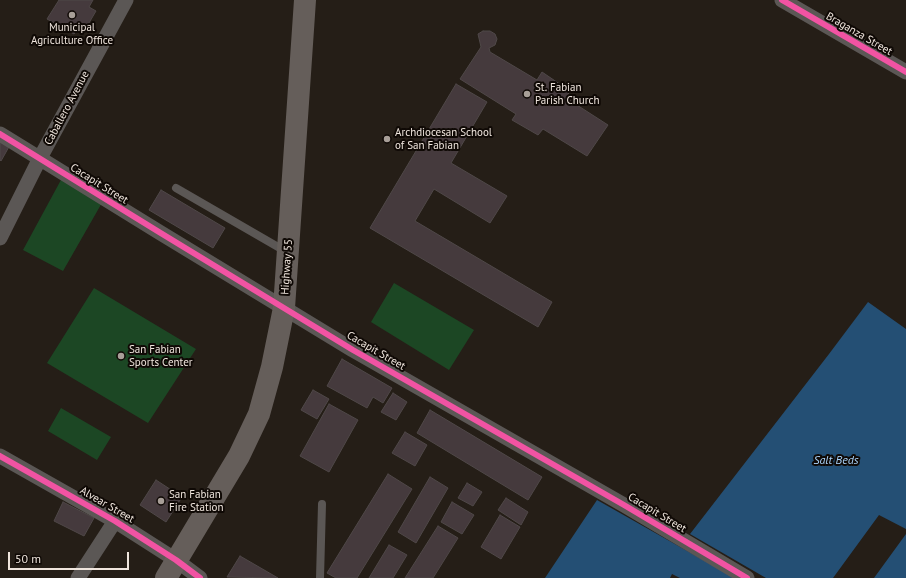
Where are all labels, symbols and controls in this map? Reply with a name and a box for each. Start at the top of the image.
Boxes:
marker: Municipal Agriculture Office [67,10,77,20]
street label: Braganza Street [823,10,895,58]
place label: Municipal Agriculture Office [31,21,113,47]
street label: Caballero Avenue [42,69,92,147]
place label: St. Fabian Parish Church [535,81,599,107]
marker: St. Fabian Parish Church [522,89,532,99]
place label: Archdiocesan School of San Fabian [395,126,492,152]
marker: Archdiocesan School of San Fabian [382,134,392,144]
street label: Cacapit Street [68,161,130,207]
street label: Highway 55 [278,239,296,295]
street label: Cacapit Street [344,329,408,373]
place label: San Fabian Sports Center [129,343,192,369]
marker: San Fabian Sports Center [116,351,126,361]
water label: Salt Beds [813,454,859,468]
street label: Alvear Street [77,484,137,526]
place label: San Fabian Fire Station [169,488,224,514]
street label: Cacapit Street [625,490,689,536]
marker: San Fabian Fire Station [156,496,166,506]
scale bar [10,544,131,570]
text: 50 m [15,551,41,566]

